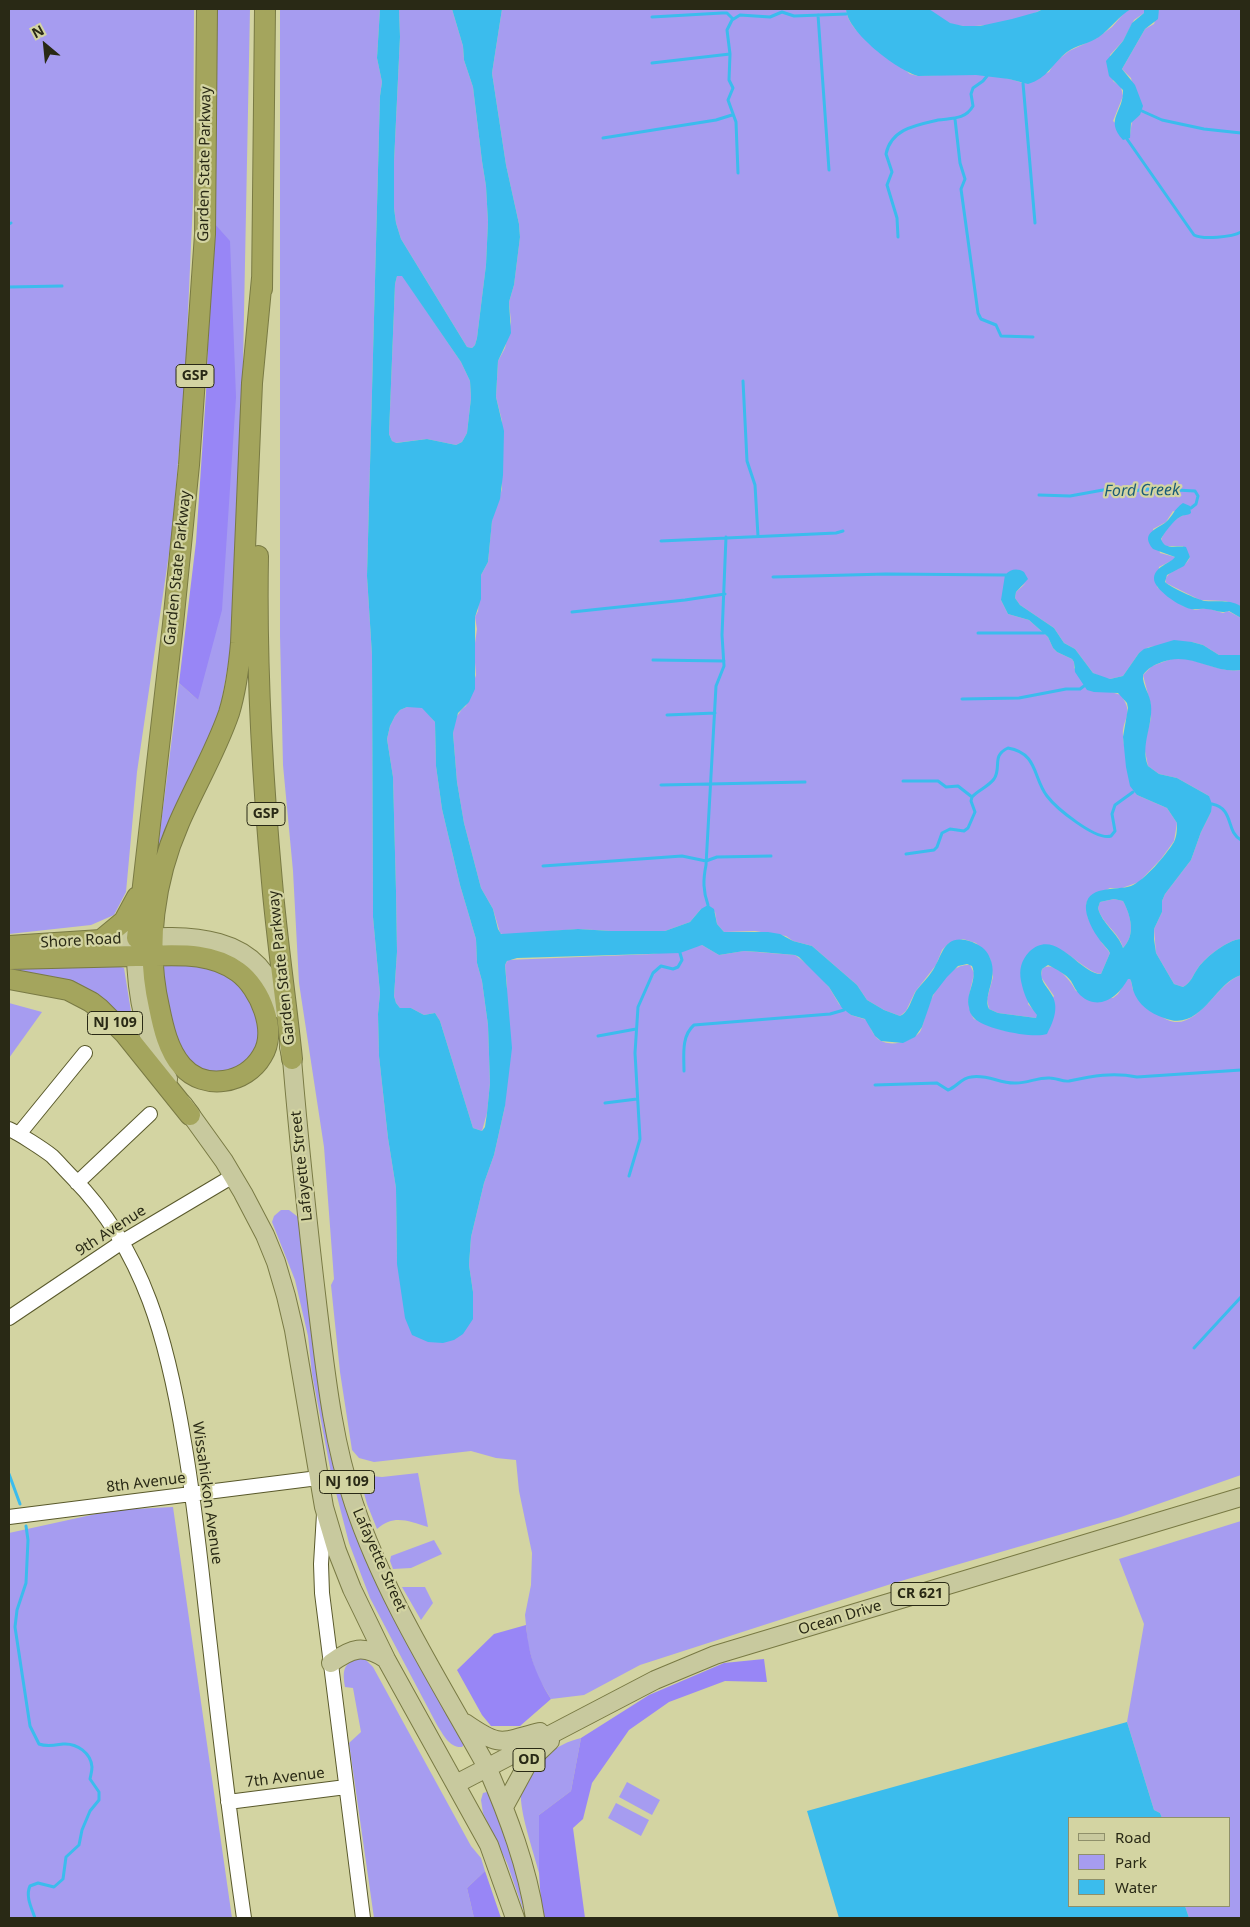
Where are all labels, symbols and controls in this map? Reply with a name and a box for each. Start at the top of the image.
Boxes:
north arrow [20,20,70,70]
text: N [28,20,47,42]
street label: Garden State Parkway [195,86,215,242]
road number: GSP [176,364,214,388]
water label: Ford Creek [1104,481,1180,501]
street label: Garden State Parkway [161,490,195,646]
road number: GSP [247,802,285,826]
street label: Garden State Parkway [265,890,299,1046]
street label: Shore Road [40,930,122,952]
road number: NJ 109 [88,1011,142,1034]
street label: Lafayette Street [287,1110,317,1222]
street label: 9th Avenue [73,1202,149,1260]
street label: Wissahickon Avenue [188,1421,226,1565]
street label: 8th Avenue [105,1469,187,1497]
road number: NJ 109 [320,1470,374,1494]
street label: Lafayette Street [348,1506,410,1614]
road number: CR 621 [891,1582,949,1606]
street label: Ocean Drive [796,1597,884,1639]
road number: OD [513,1748,545,1772]
street label: 7th Avenue [244,1764,326,1792]
legend [1068,1817,1230,1907]
text: Road [1115,1827,1151,1847]
text: Park [1115,1852,1147,1872]
text: Water [1115,1877,1157,1897]

